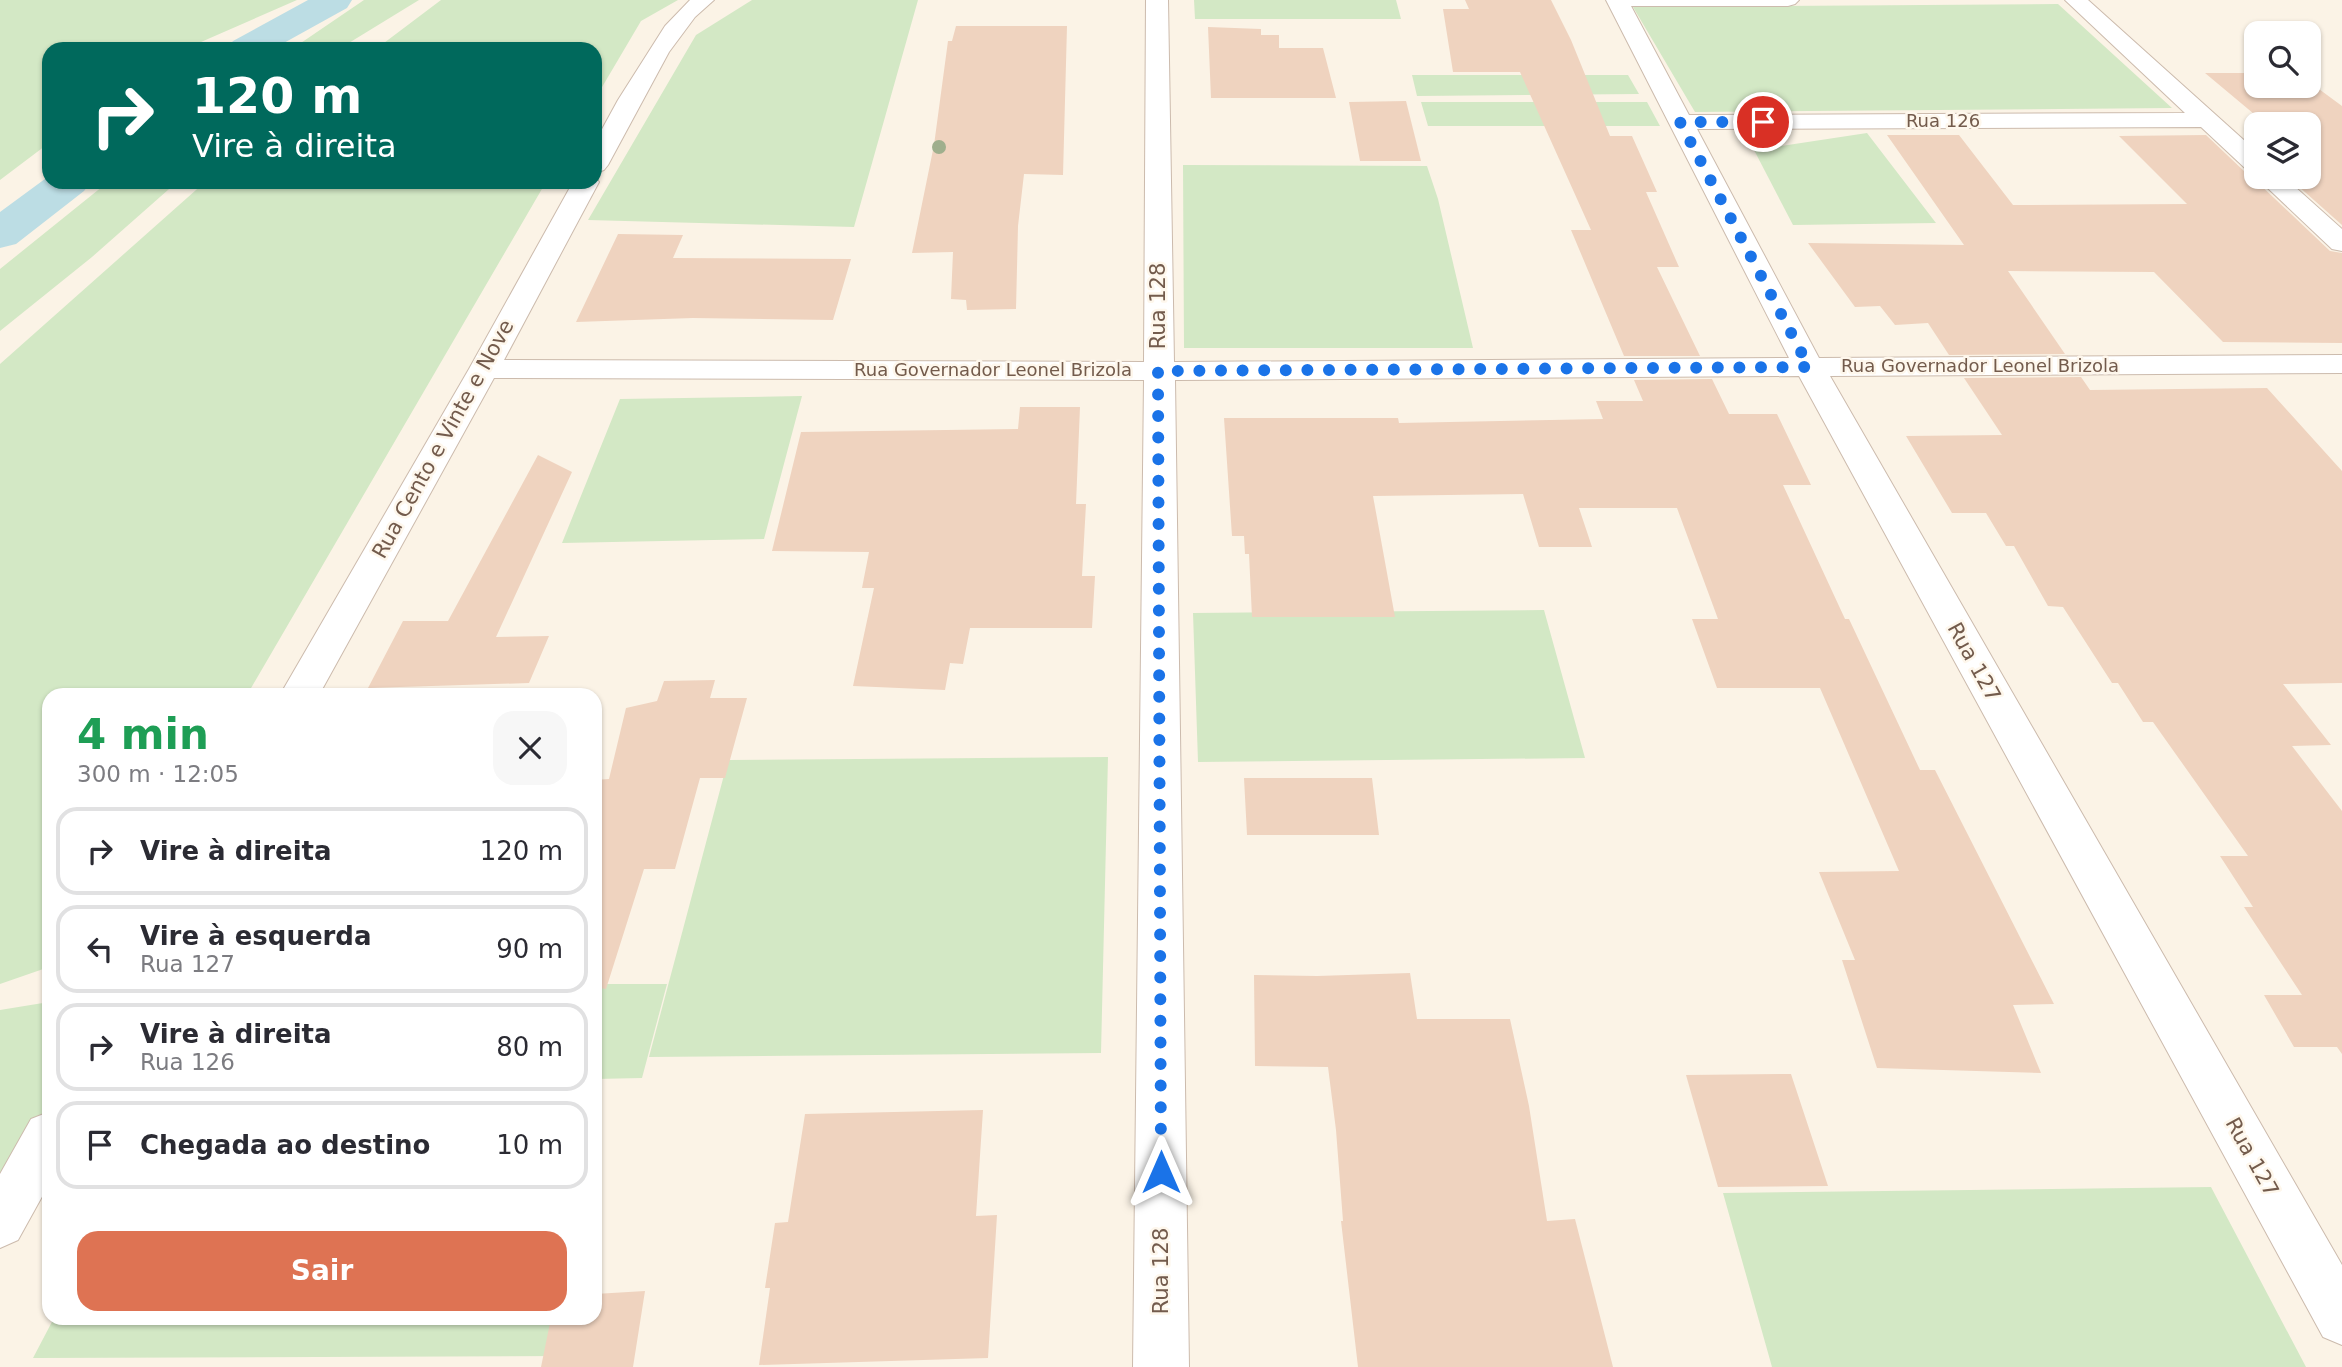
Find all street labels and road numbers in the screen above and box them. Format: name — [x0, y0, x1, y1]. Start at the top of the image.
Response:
street label: Rua 126 — [1906, 110, 1980, 131]
street label: Rua 128 — [1146, 263, 1170, 349]
street label: Rua Cento e Vinte e Nove — [367, 315, 519, 563]
street label: Rua Governador Leonel Brizola — [1841, 355, 2119, 376]
street label: Rua Governador Leonel Brizola — [854, 359, 1132, 380]
street label: Rua 127 — [1943, 618, 2005, 706]
street label: Rua 127 — [2221, 1113, 2283, 1201]
street label: Rua 128 — [1149, 1228, 1173, 1314]

